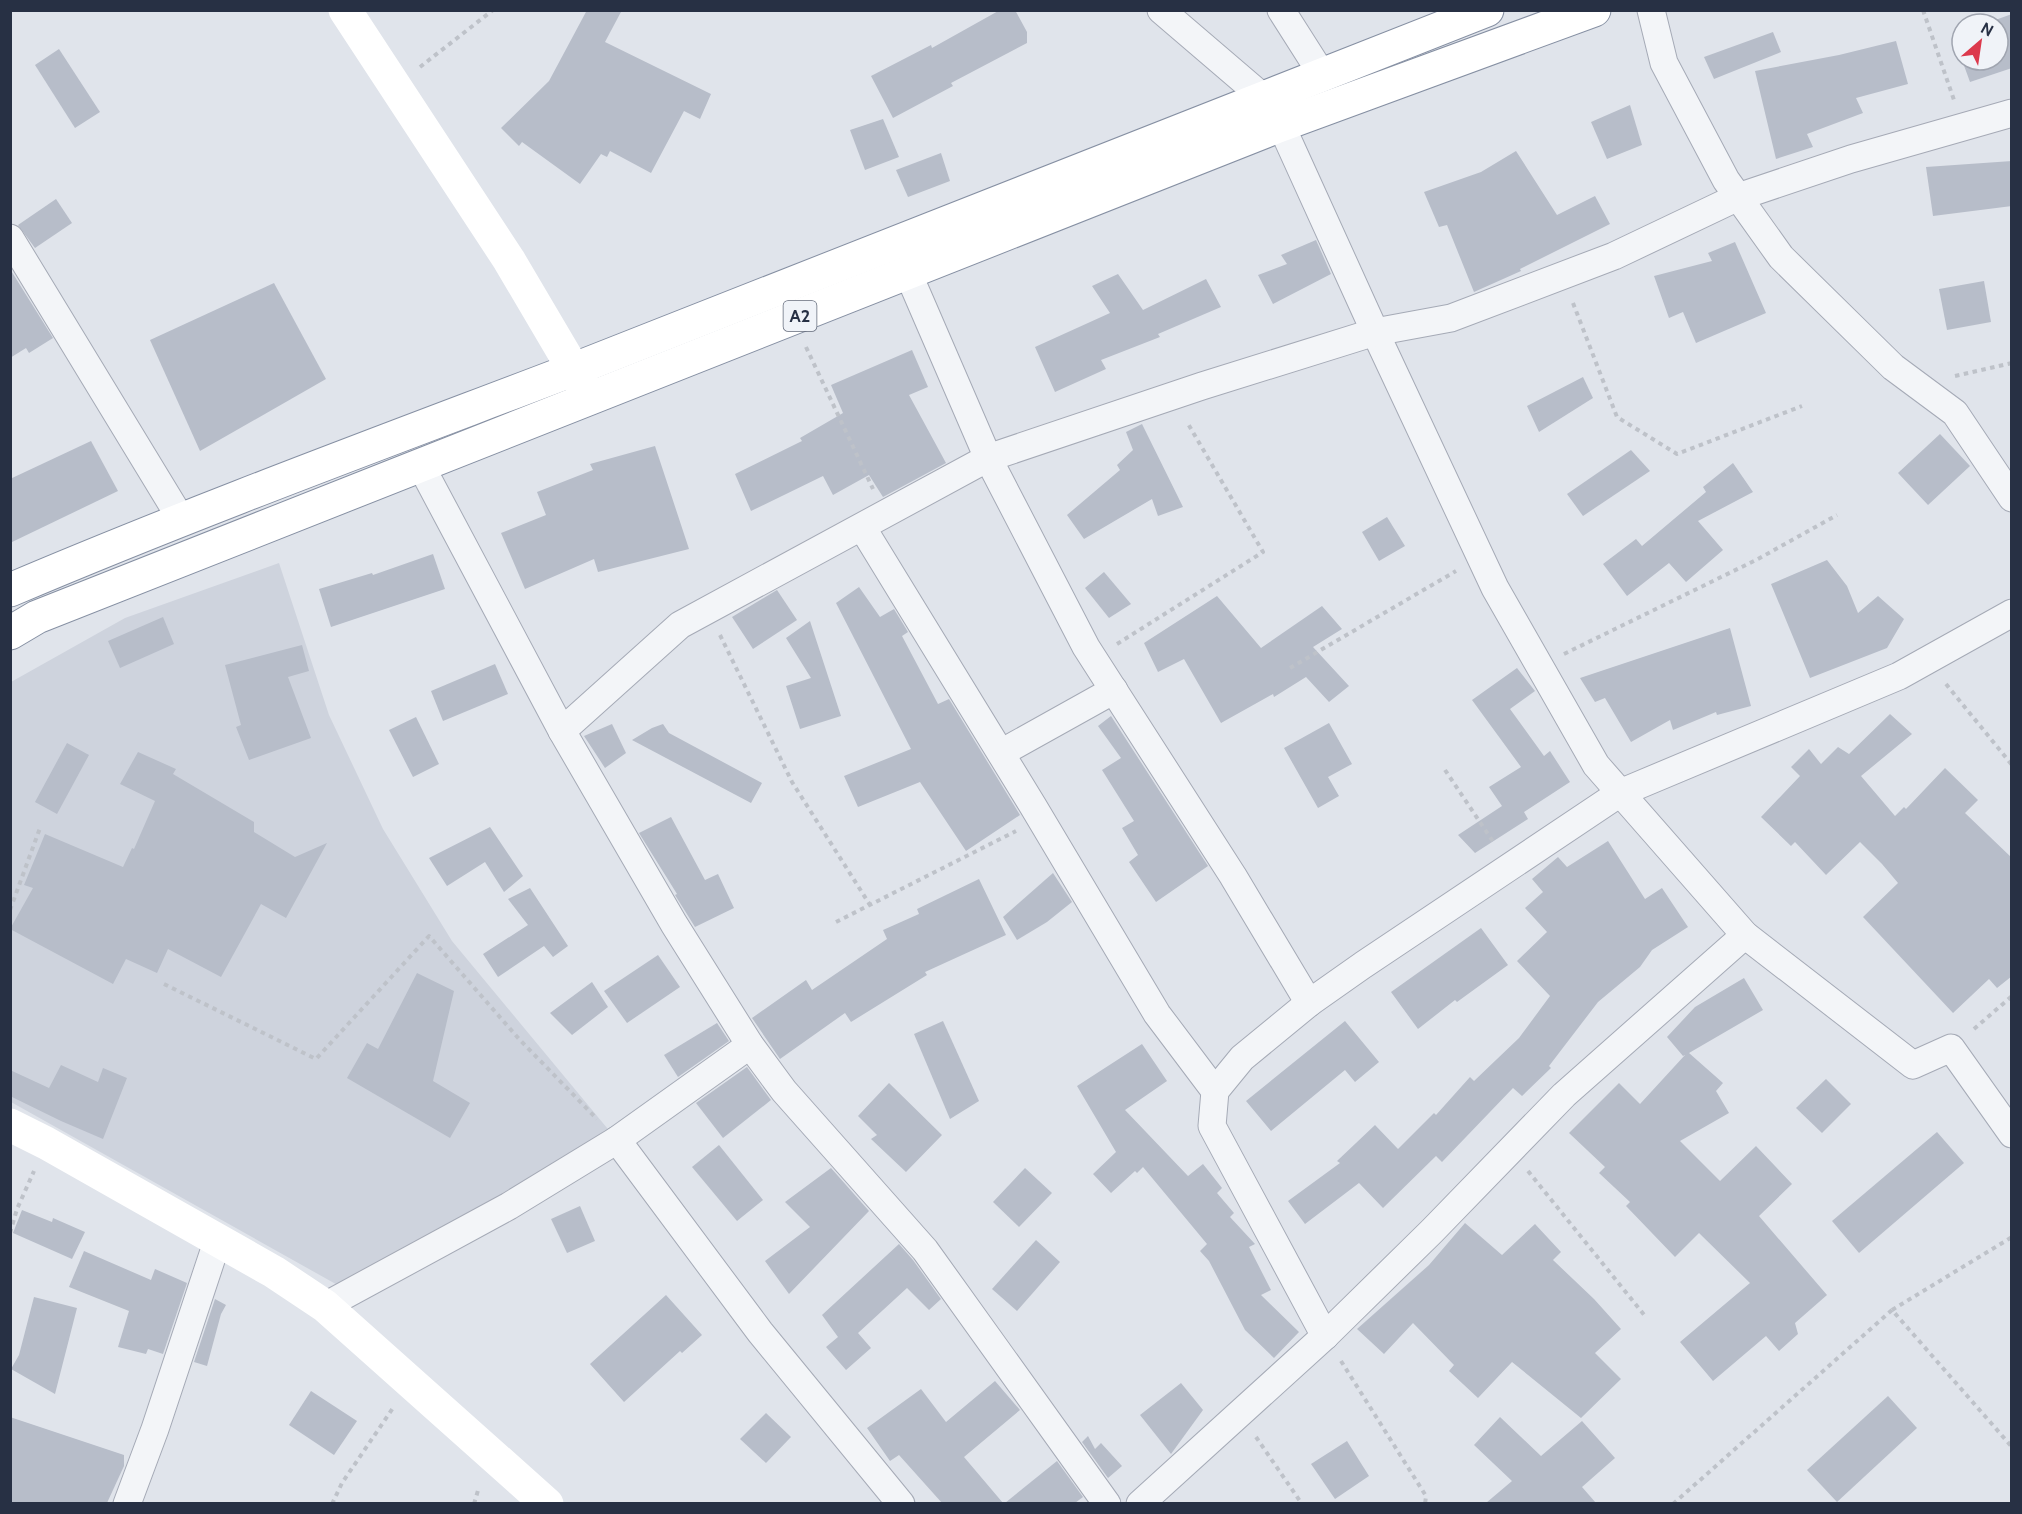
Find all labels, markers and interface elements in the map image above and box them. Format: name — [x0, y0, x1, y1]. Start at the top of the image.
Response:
north arrow — [1950, 12, 2010, 72]
text: N — [1977, 18, 1997, 40]
road number: A2 — [784, 301, 816, 331]

